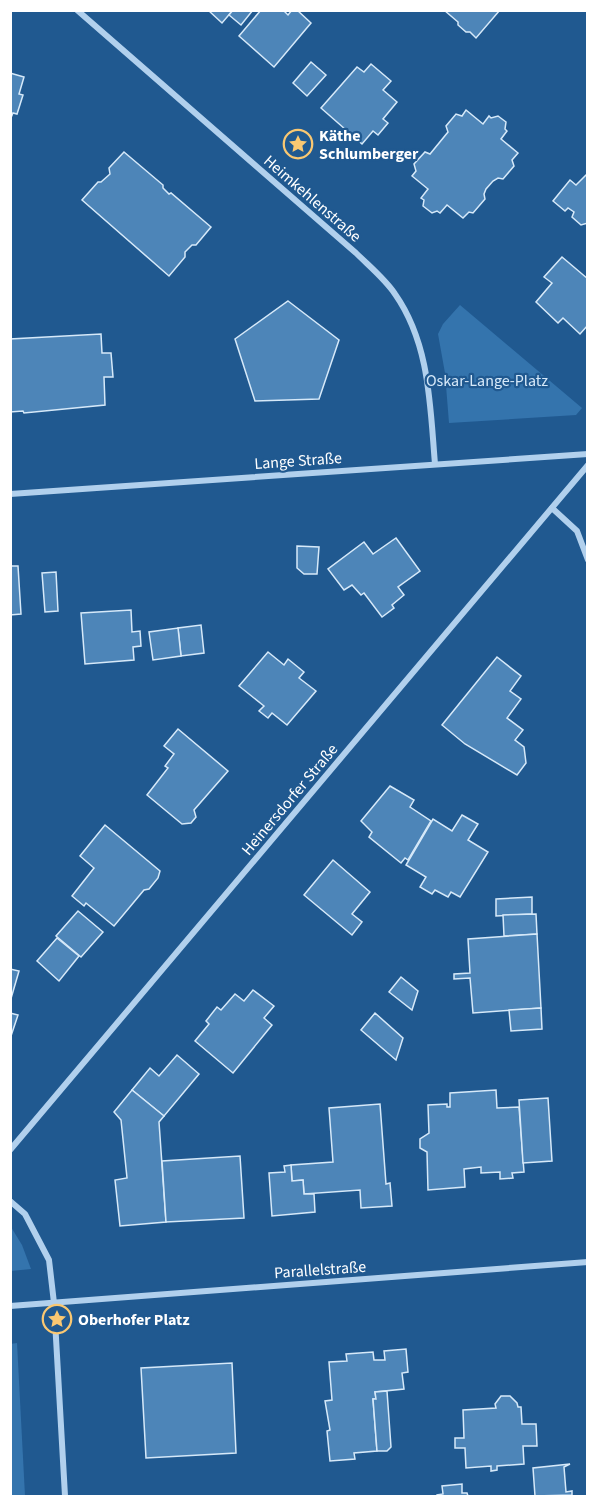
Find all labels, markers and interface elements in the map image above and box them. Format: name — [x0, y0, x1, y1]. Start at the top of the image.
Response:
place label: Käthe Schlumberger — [319, 125, 419, 165]
place icon: Käthe Schlumberger — [282, 128, 314, 160]
street label: Heimkehlenstraße — [259, 150, 366, 247]
park label: Oskar-Lange-Platz — [426, 370, 548, 392]
street label: Lange Straße — [254, 447, 343, 475]
street label: Heinersdorfer Straße — [237, 739, 343, 860]
street label: Parallelstraße — [273, 1256, 367, 1284]
place icon: Oberhofer Platz — [41, 1303, 73, 1335]
place label: Oberhofer Platz — [78, 1309, 190, 1331]

